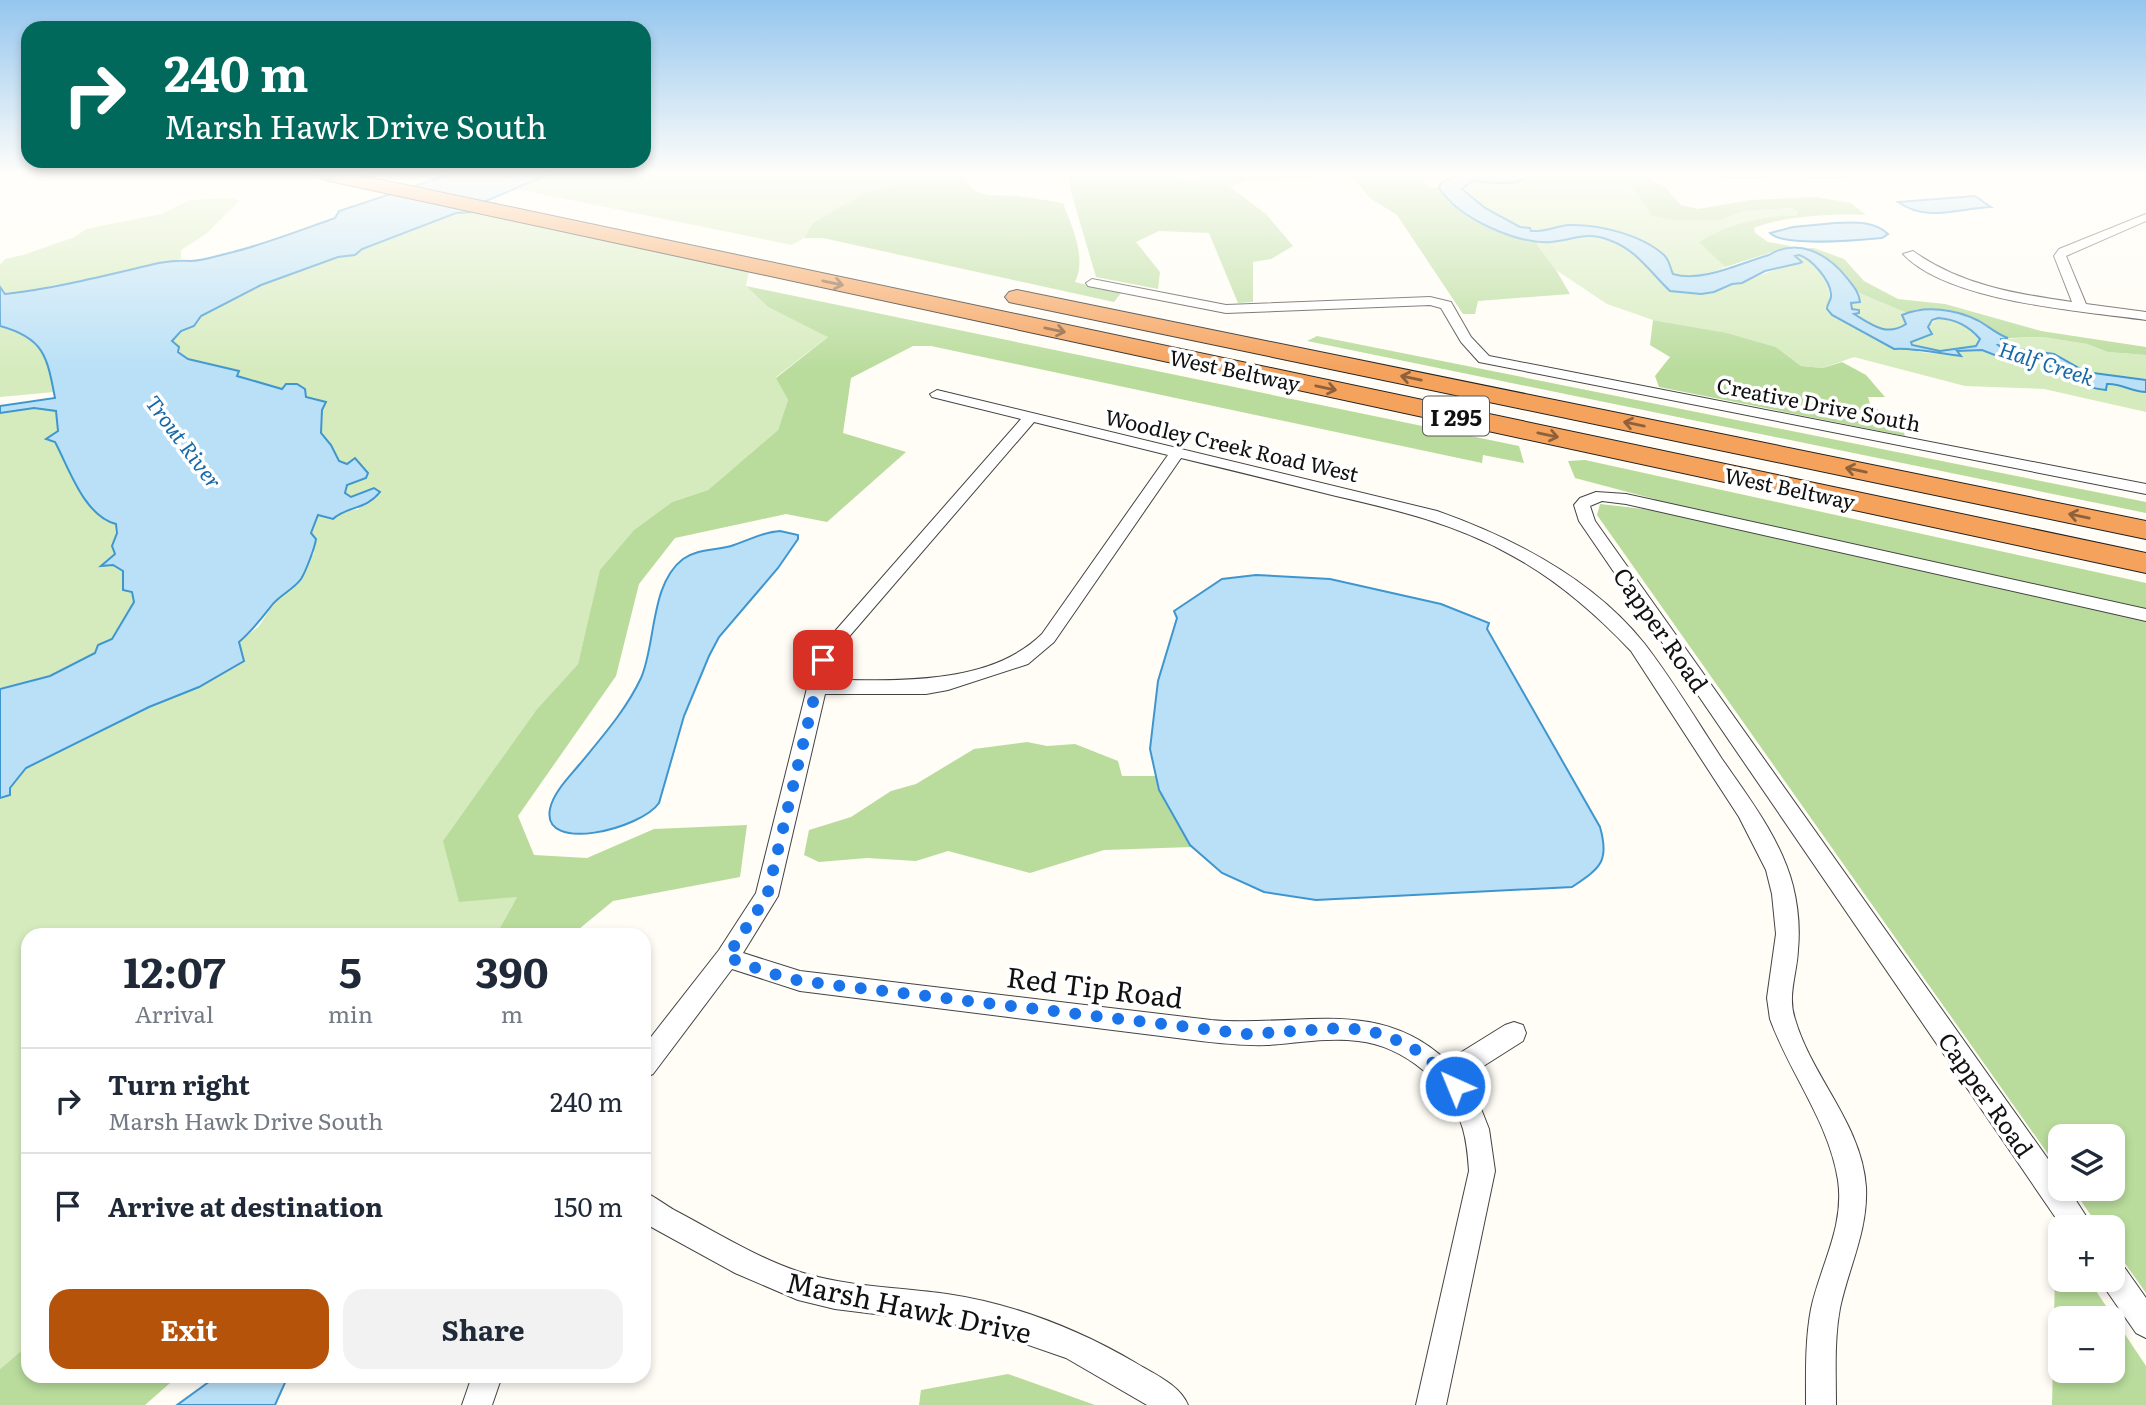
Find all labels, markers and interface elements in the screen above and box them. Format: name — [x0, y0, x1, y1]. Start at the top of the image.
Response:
text: 240 m — [164, 34, 309, 107]
icon: right — [49, 49, 140, 140]
text: Marsh Hawk Drive South — [164, 101, 547, 149]
one-way arrow — [821, 276, 844, 290]
one-way arrow — [1043, 324, 1066, 338]
water label: Half Creek — [1995, 332, 2099, 392]
street label: West Beltway — [1167, 340, 1304, 398]
street label: Creative Drive South — [1714, 368, 1924, 438]
one-way arrow — [1400, 371, 1423, 384]
one-way arrow — [1314, 381, 1337, 395]
water label: Trout River — [140, 388, 230, 494]
road number: I 295 — [1423, 396, 1489, 436]
street label: Woodley Creek Road West — [1102, 400, 1362, 488]
one-way arrow — [1623, 416, 1646, 430]
one-way arrow — [1536, 429, 1559, 443]
street label: West Beltway — [1722, 458, 1859, 516]
one-way arrow — [1845, 463, 1868, 476]
one-way arrow — [2068, 509, 2091, 523]
street label: Capper Road — [1606, 559, 1718, 699]
pin — [793, 630, 853, 690]
icon: arrive — [804, 641, 842, 679]
text: 12:07 — [123, 939, 225, 1001]
text: 5 — [339, 939, 362, 1001]
text: 390 — [475, 939, 549, 1001]
street label: Red Tip Road — [1004, 954, 1186, 1018]
text: Arrival — [135, 996, 214, 1030]
text: min — [328, 996, 373, 1030]
text: m — [501, 996, 523, 1030]
street label: Capper Road — [1931, 1024, 2043, 1164]
position arrow — [1418, 1049, 1492, 1123]
text: Turn right — [108, 1064, 250, 1103]
text: 240 m — [550, 1081, 623, 1120]
icon: right — [49, 1082, 87, 1120]
text: Marsh Hawk Drive South — [108, 1103, 383, 1137]
map controls — [2048, 1124, 2125, 1383]
button: layers — [2048, 1124, 2125, 1201]
text: Arrive at destination — [108, 1186, 383, 1225]
text: 150 m — [554, 1186, 623, 1225]
icon: arrive — [49, 1187, 87, 1225]
button: + — [2048, 1215, 2125, 1292]
street label: Marsh Hawk Drive — [783, 1260, 1035, 1352]
button: Exit — [49, 1289, 329, 1369]
button: Share — [343, 1289, 623, 1369]
button: − — [2048, 1306, 2125, 1383]

